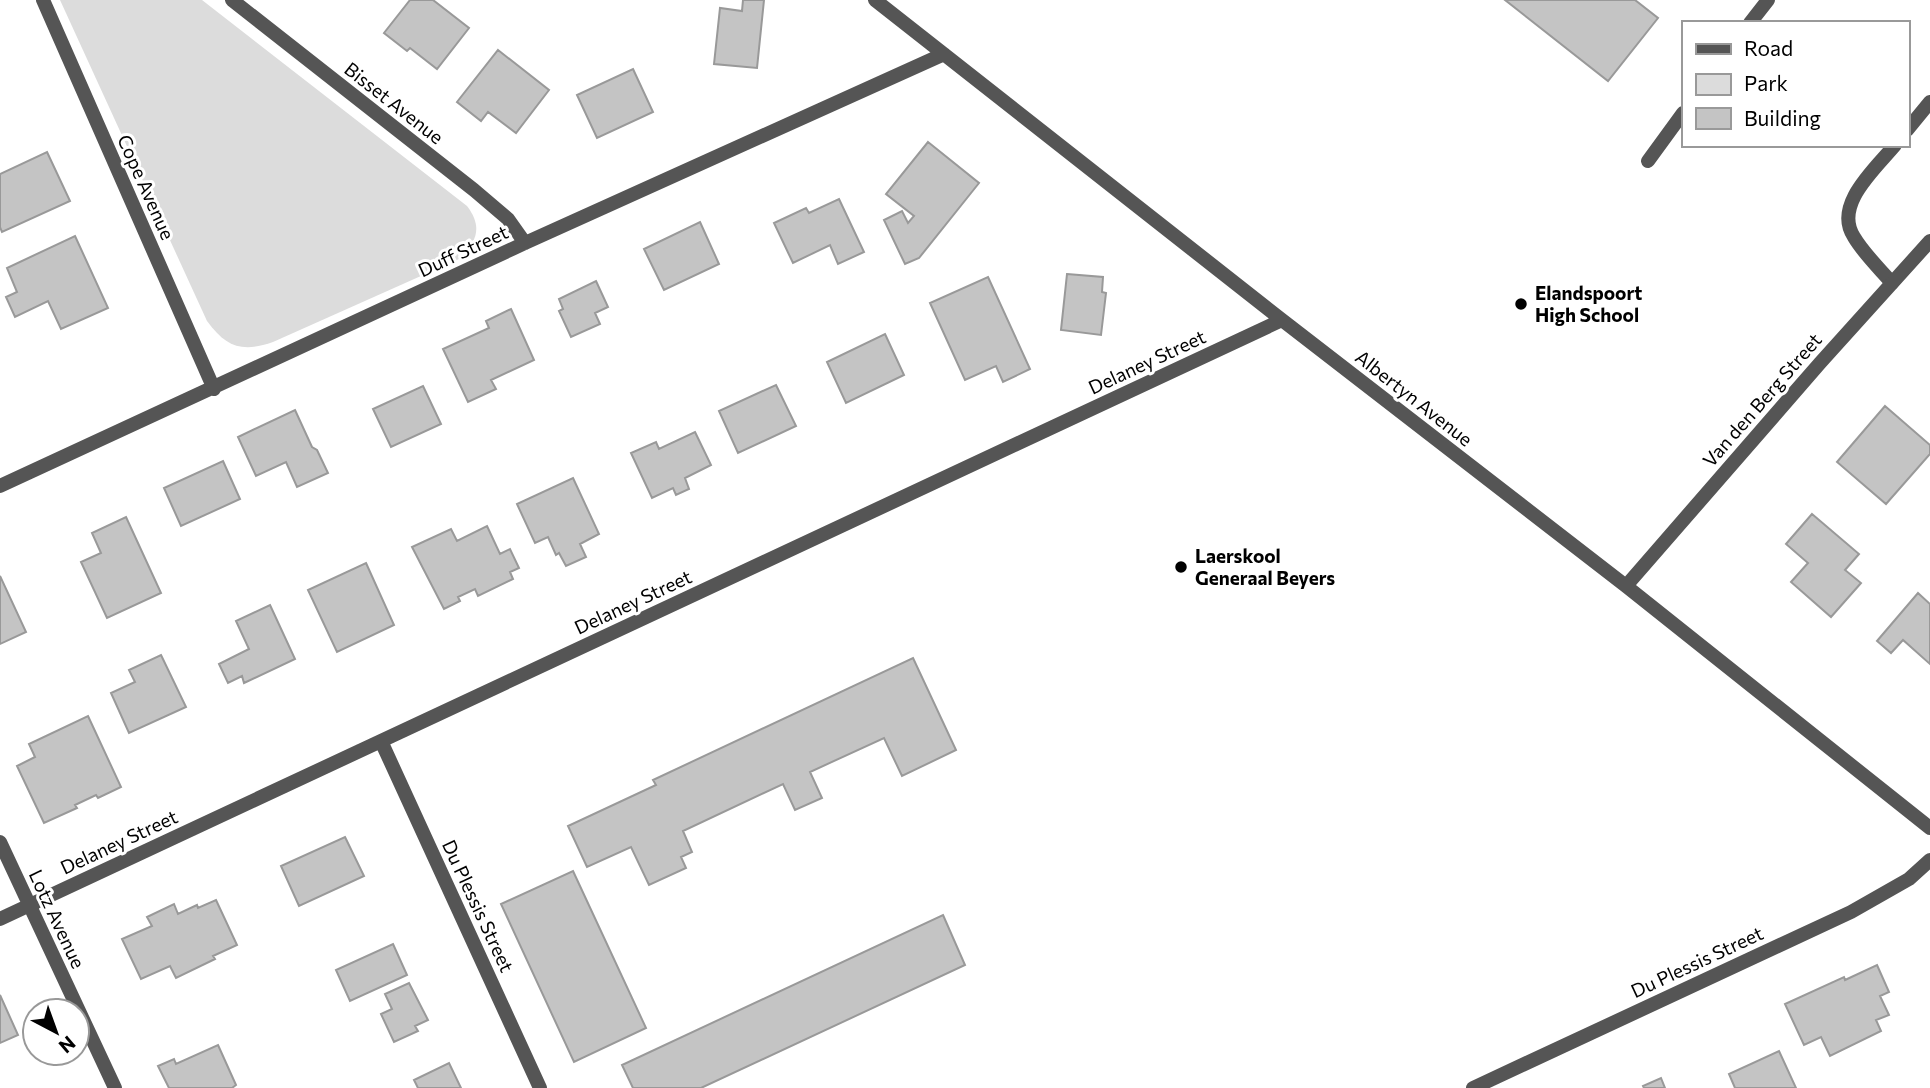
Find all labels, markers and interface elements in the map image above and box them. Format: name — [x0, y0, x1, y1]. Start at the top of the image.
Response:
legend — [1682, 21, 1909, 147]
text: Road — [1744, 35, 1793, 60]
street label: Bisset Avenue — [340, 57, 448, 148]
text: Park — [1744, 70, 1788, 95]
text: Building — [1744, 105, 1821, 130]
street label: Cope Avenue — [113, 131, 180, 243]
street label: Duff Street — [414, 220, 512, 281]
place label: Elandspoort High School — [1535, 281, 1642, 326]
marker: Elandspoort High School — [1513, 296, 1529, 312]
street label: Delaney Street — [1085, 324, 1209, 399]
street label: Van den Berg Street — [1697, 328, 1826, 471]
street label: Albertyn Avenue — [1351, 345, 1477, 450]
place label: Laerskool Generaal Beyers — [1195, 544, 1335, 589]
marker: Laerskool Generaal Beyers — [1173, 559, 1189, 575]
street label: Delaney Street — [571, 564, 695, 639]
street label: Delaney Street — [57, 804, 181, 879]
street label: Du Plessis Street — [438, 836, 519, 976]
street label: Lotz Avenue — [25, 866, 90, 972]
street label: Du Plessis Street — [1627, 921, 1767, 1002]
north arrow — [21, 997, 91, 1067]
text: N — [55, 1032, 80, 1059]

